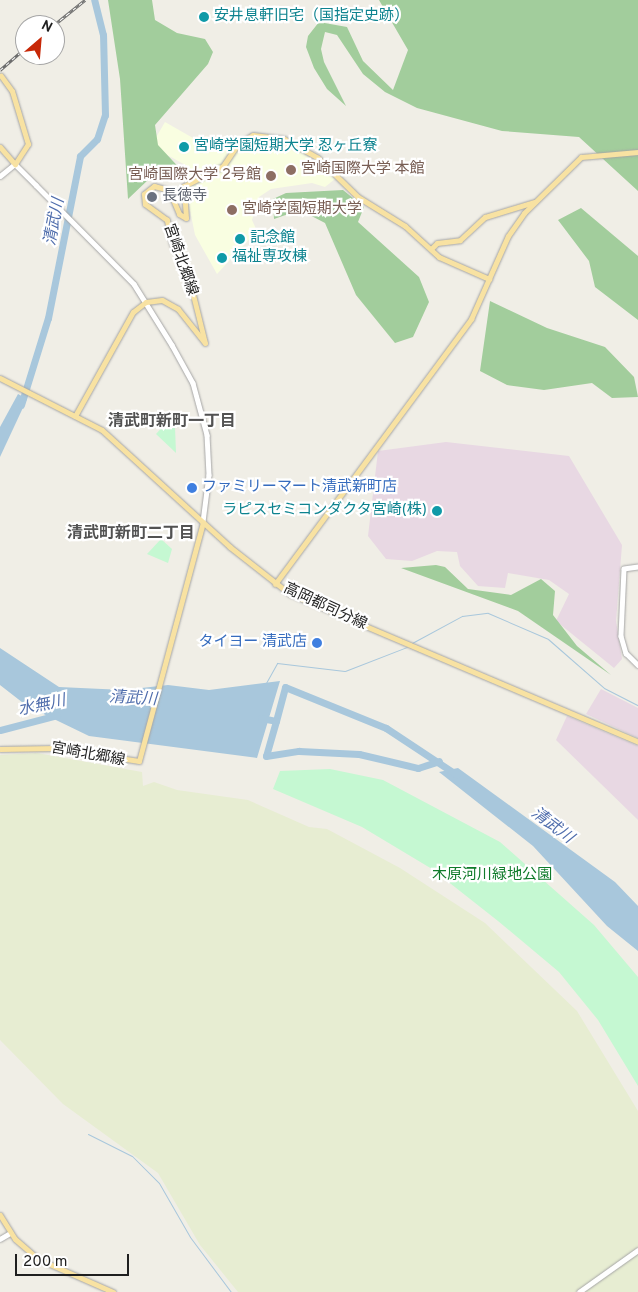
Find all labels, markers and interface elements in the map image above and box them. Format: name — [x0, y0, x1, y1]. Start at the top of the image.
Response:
place label: 安井息軒旧宅（国指定史跡） — [214, 8, 409, 26]
marker: 安井息軒旧宅（国指定史跡） — [198, 11, 210, 23]
north arrow — [15, 15, 65, 65]
text: N — [38, 17, 55, 37]
place label: 宮崎学園短期大学 忍ヶ丘寮 — [194, 138, 378, 156]
marker: 宮崎学園短期大学 忍ヶ丘寮 — [178, 141, 190, 153]
place label: 宮崎国際大学 本館 — [301, 161, 425, 179]
marker: 宮崎国際大学 本館 — [285, 164, 297, 176]
place label: 宮崎国際大学 2号館 — [128, 167, 261, 185]
marker: 宮崎国際大学 2号館 — [265, 170, 277, 182]
place label: 長徳寺 — [162, 188, 207, 206]
marker: 長徳寺 — [146, 191, 158, 203]
water label: 清武川 — [41, 197, 69, 247]
place label: 宮崎学園短期大学 — [242, 201, 362, 219]
marker: 宮崎学園短期大学 — [226, 204, 238, 216]
street label: 宮崎北郷線 — [159, 222, 201, 298]
place label: 記念館 — [250, 230, 295, 248]
marker: 記念館 — [234, 233, 246, 245]
place label: 福祉専攻棟 — [232, 249, 307, 267]
marker: 福祉専攻棟 — [216, 252, 228, 264]
district label: 清武町新町一丁目 — [108, 412, 236, 432]
place label: ファミリーマート清武新町店 — [202, 479, 397, 497]
marker: ファミリーマート清武新町店 — [186, 482, 198, 494]
place label: ラピスセミコンダクタ宮崎(株) — [222, 502, 427, 520]
marker: ラピスセミコンダクタ宮崎(株) — [431, 505, 443, 517]
district label: 清武町新町二丁目 — [67, 524, 195, 544]
street label: 高岡都司分線 — [280, 580, 370, 634]
place label: タイヨー 清武店 — [198, 634, 307, 652]
marker: タイヨー 清武店 — [311, 637, 323, 649]
water label: 清武川 — [109, 688, 157, 710]
water label: 水無川 — [17, 692, 67, 720]
street label: 宮崎北郷線 — [50, 740, 126, 770]
water label: 清武川 — [527, 804, 577, 848]
park label: 木原河川緑地公園 — [432, 867, 552, 885]
scale bar — [18, 1244, 131, 1276]
text: 200 m — [23, 1253, 68, 1272]

